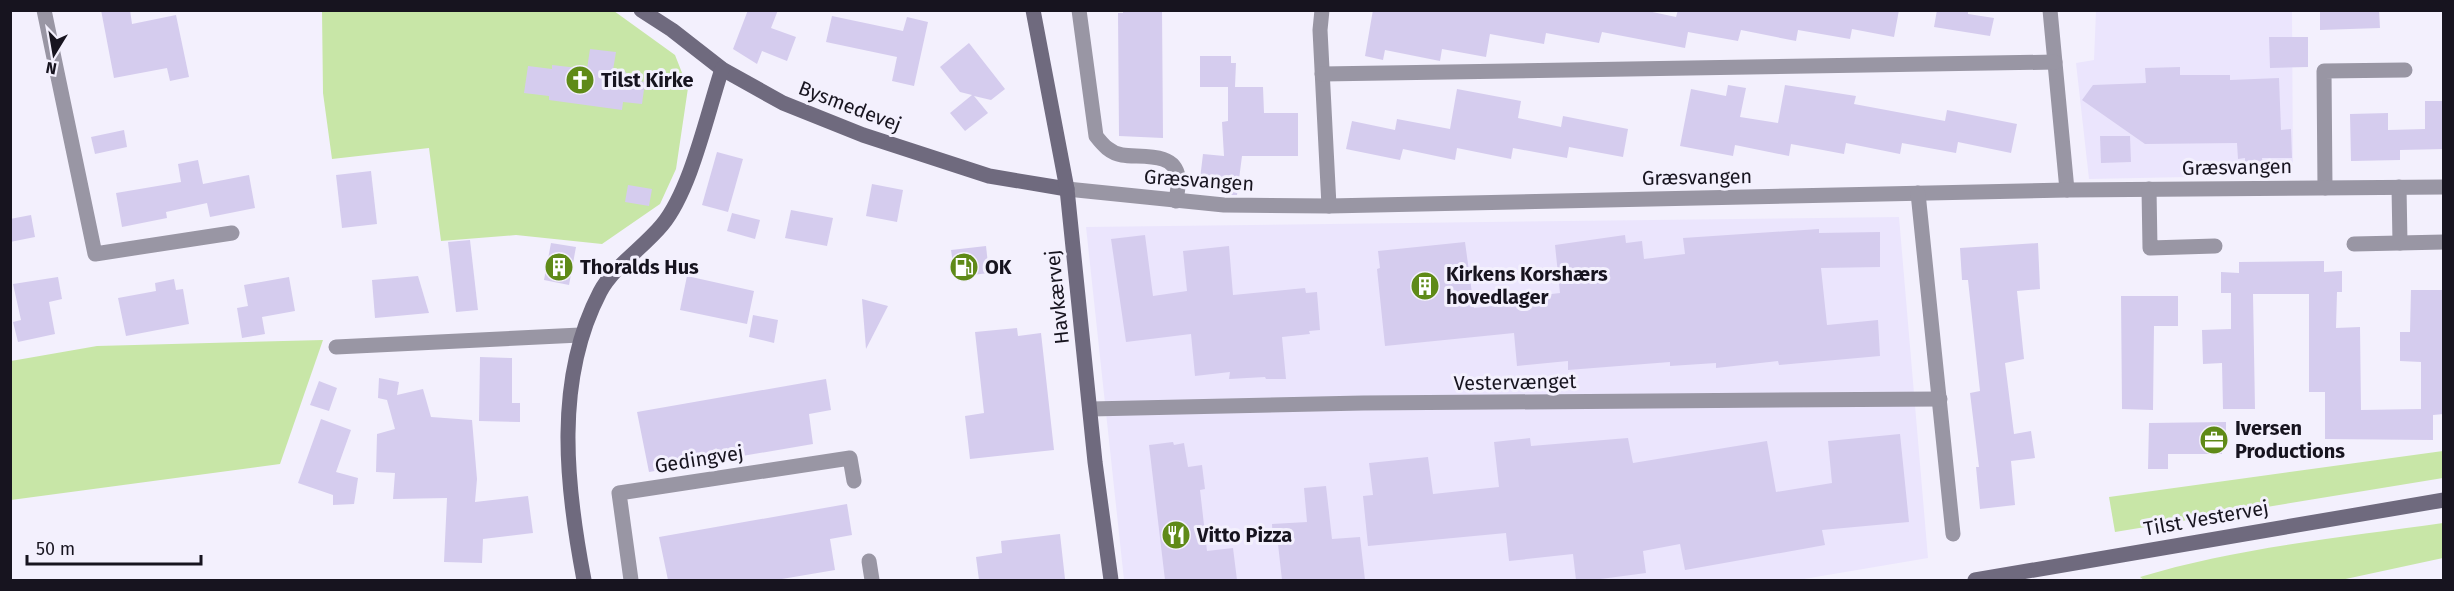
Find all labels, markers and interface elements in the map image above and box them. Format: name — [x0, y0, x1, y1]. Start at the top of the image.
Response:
north arrow — [24, 24, 84, 84]
text: N — [44, 58, 58, 79]
church icon: Tilst Kirke — [564, 64, 596, 96]
place label: Tilst Kirke — [601, 68, 694, 92]
street label: Bysmedevej — [795, 75, 905, 137]
street label: Græsvangen — [2182, 154, 2292, 180]
street label: Græsvangen — [1143, 164, 1255, 196]
street label: Græsvangen — [1642, 164, 1752, 190]
street label: Havkærvej — [1040, 249, 1074, 345]
building icon: Thoralds Hus — [543, 251, 575, 283]
fuel station icon: OK — [948, 251, 980, 283]
place label: Thoralds Hus — [580, 255, 699, 279]
place label: OK — [985, 255, 1012, 279]
place label: Kirkens Korshærs hovedlager — [1446, 262, 1608, 309]
building icon: Kirkens Korshærs hovedlager — [1409, 270, 1441, 302]
street label: Vestervænget — [1453, 369, 1577, 395]
place label: Iversen Productions — [2235, 416, 2345, 463]
office icon: Iversen Productions — [2198, 424, 2230, 456]
street label: Gedingvej — [653, 440, 745, 478]
street label: Tilst Vestervej — [2142, 495, 2270, 541]
restaurant icon: Vitto Pizza — [1160, 519, 1192, 551]
place label: Vitto Pizza — [1196, 523, 1292, 547]
scale bar — [27, 528, 201, 566]
text: 50 m — [36, 538, 75, 560]

